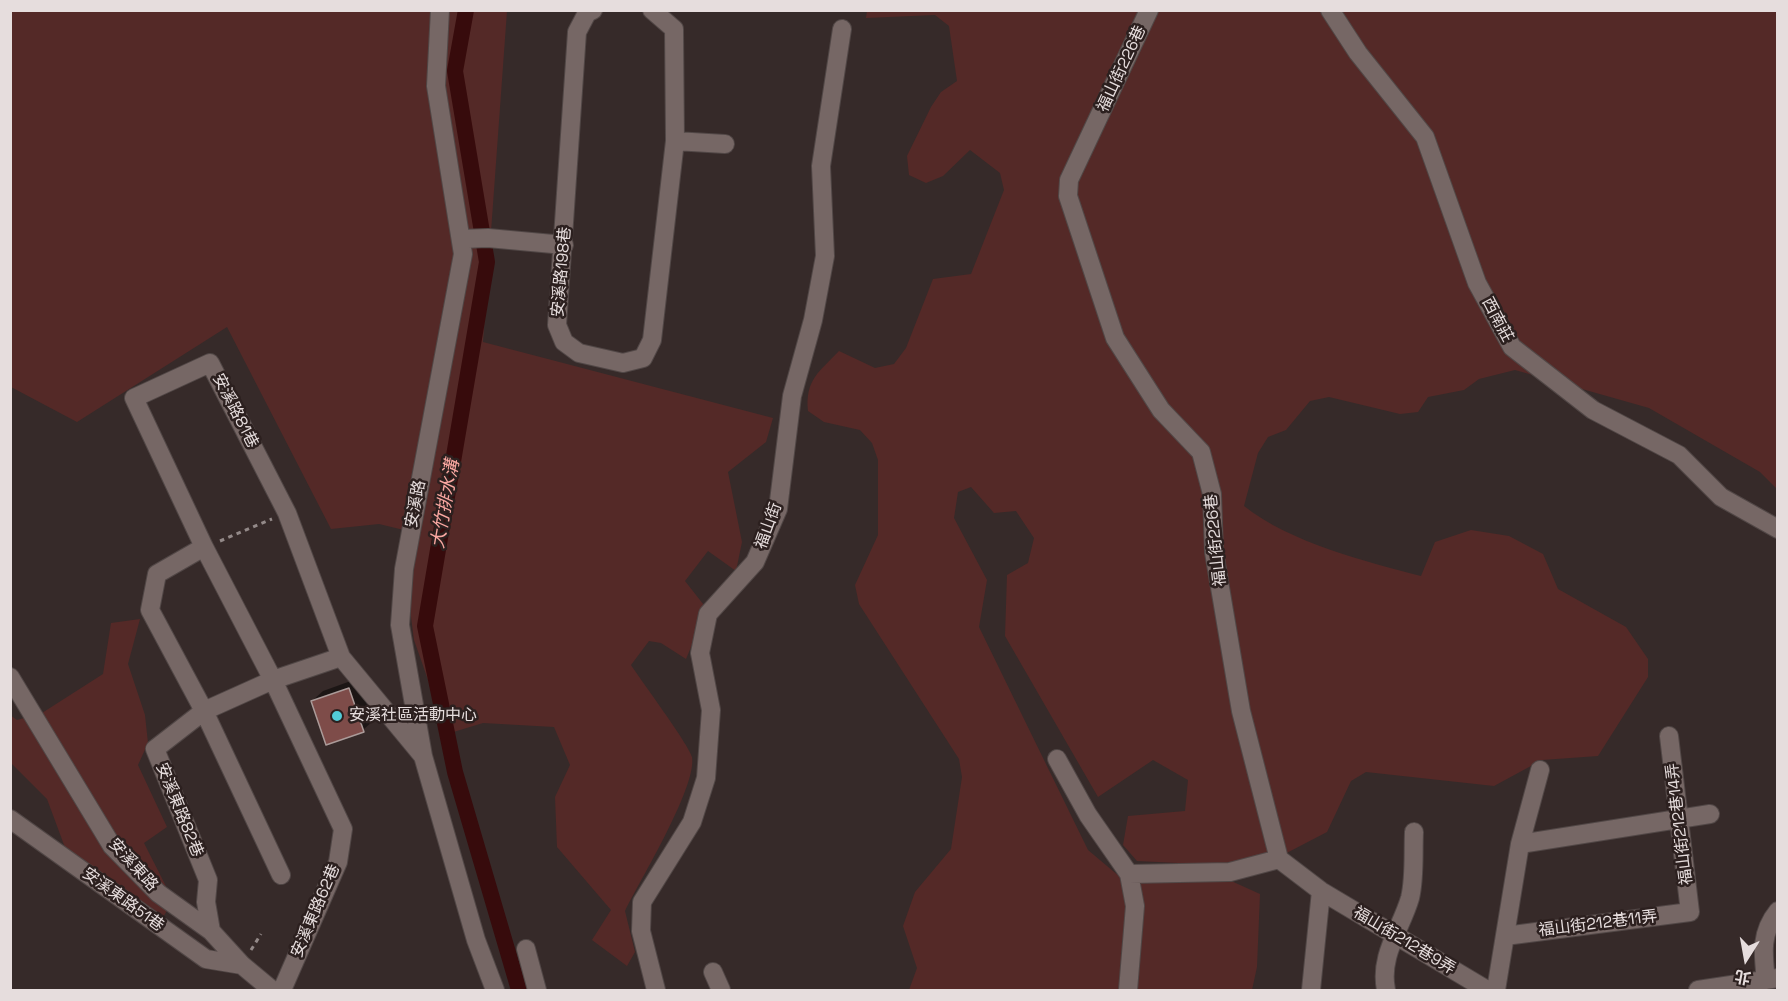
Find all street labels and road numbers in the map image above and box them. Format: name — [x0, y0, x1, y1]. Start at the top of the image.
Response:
street label: 福山街226巷 — [1094, 23, 1150, 115]
street label: 安溪路198巷 — [548, 226, 576, 318]
street label: 西南莊 — [1477, 294, 1517, 346]
street label: 安溪路81巷 — [208, 371, 262, 451]
street label: 安溪路 — [402, 479, 430, 529]
street label: 福山街226巷 — [1202, 493, 1230, 587]
street label: 福山街 — [752, 500, 786, 552]
street label: 安溪東路82巷 — [151, 760, 207, 860]
street label: 福山街212巷14弄 — [1663, 762, 1697, 886]
street label: 安溪東路 — [104, 835, 162, 895]
street label: 安溪東路62巷 — [288, 862, 344, 960]
street label: 安溪東路51巷 — [79, 864, 167, 936]
street label: 福山街212巷9弄 — [1349, 903, 1459, 979]
street label: 福山街212巷11弄 — [1538, 907, 1658, 941]

